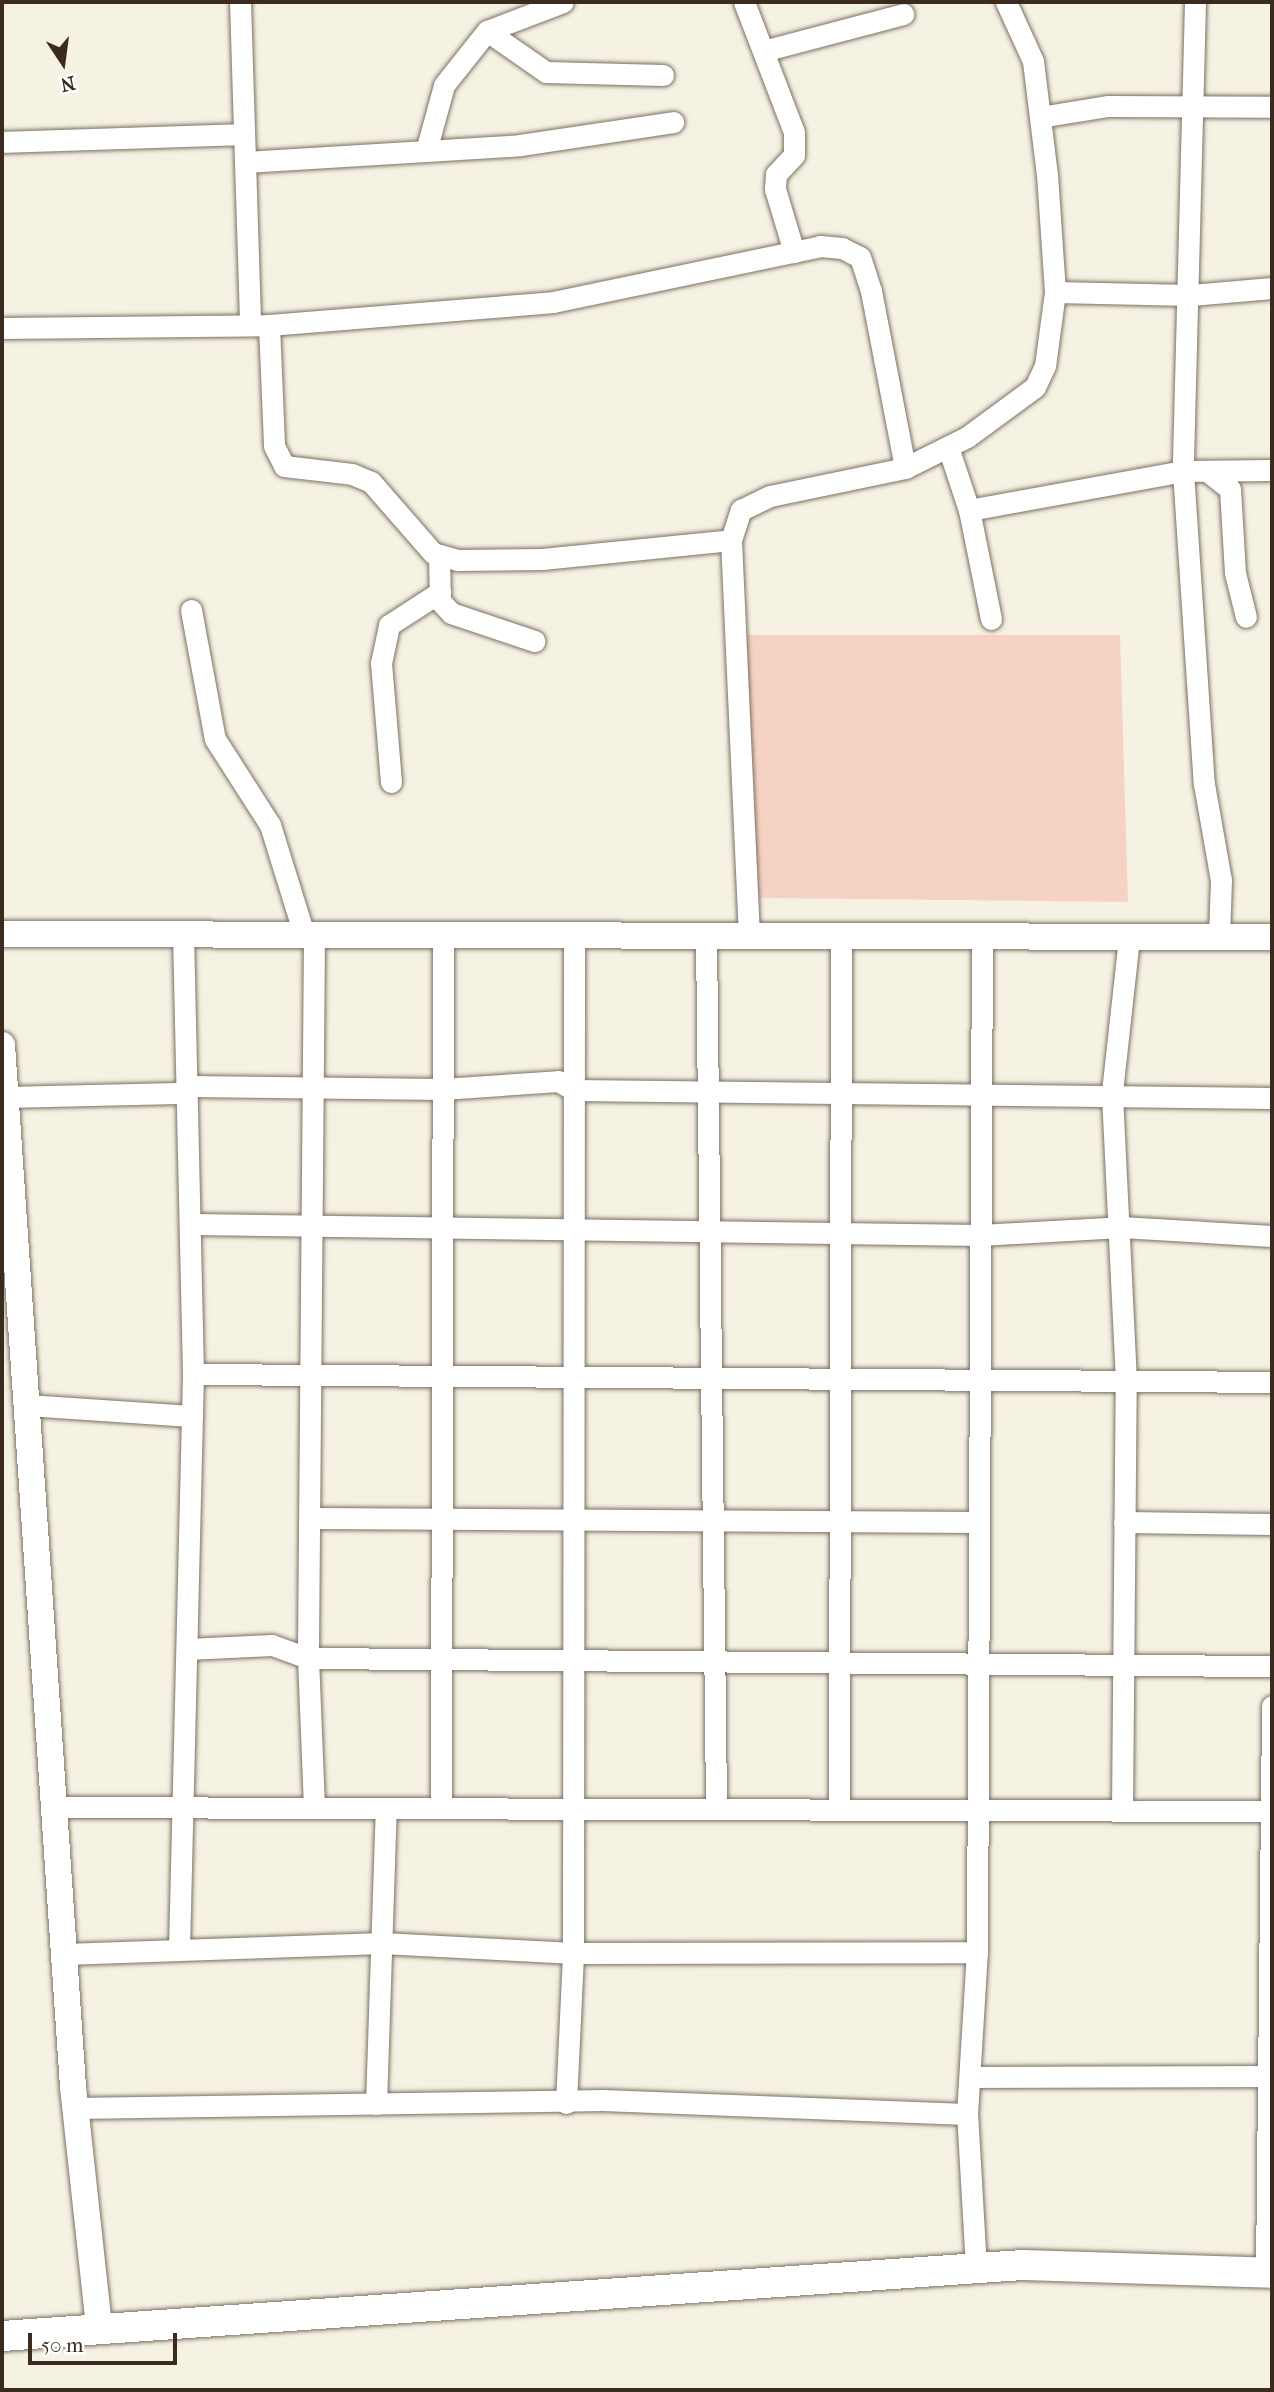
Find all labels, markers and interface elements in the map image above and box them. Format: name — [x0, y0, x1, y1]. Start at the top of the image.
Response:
north arrow — [28, 28, 98, 98]
text: N — [58, 71, 77, 96]
scale bar — [32, 2318, 180, 2362]
text: 50 m — [41, 2333, 84, 2357]

